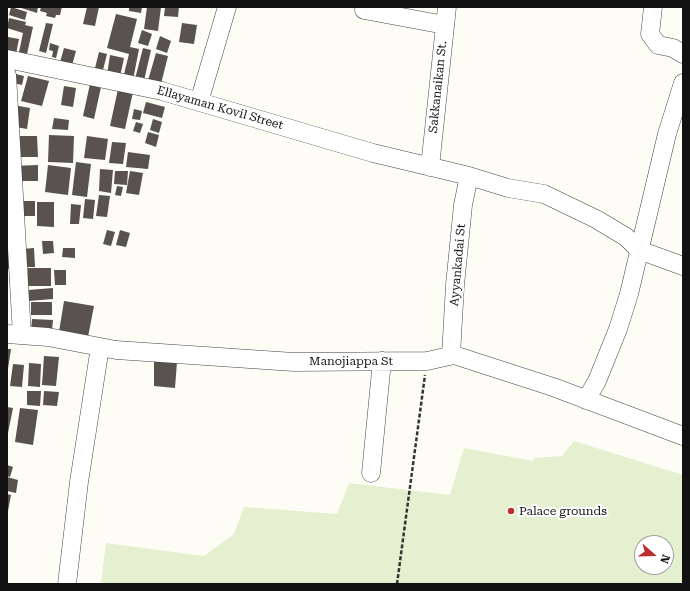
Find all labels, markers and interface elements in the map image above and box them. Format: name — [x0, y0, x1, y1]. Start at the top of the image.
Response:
street label: Sakkanaikan St. — [426, 40, 450, 134]
street label: Ellayaman Kovil Street — [155, 83, 285, 133]
street label: Ayyankadai St — [447, 223, 469, 307]
street label: Manojiappa St — [309, 354, 393, 368]
place label: Palace grounds — [519, 504, 607, 518]
marker: Palace grounds — [506, 506, 516, 516]
north arrow — [634, 535, 674, 575]
text: N — [657, 553, 672, 565]

